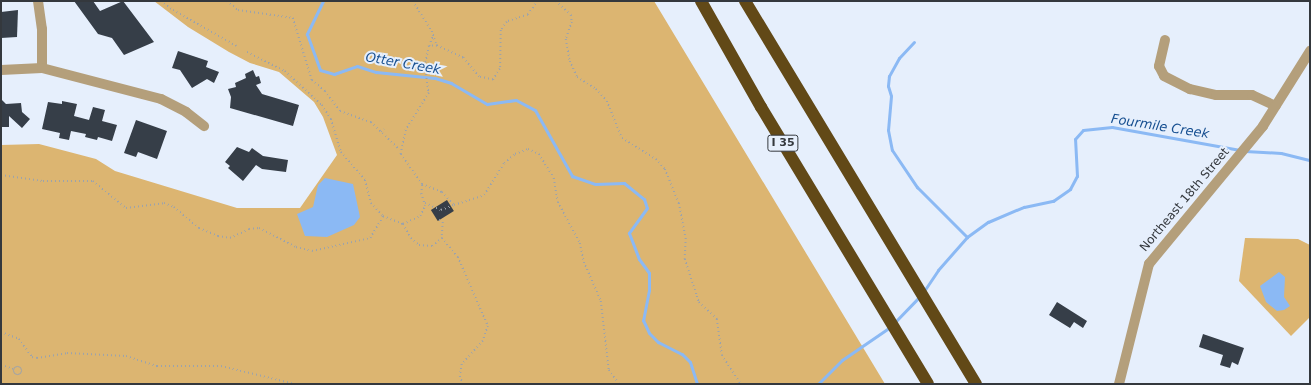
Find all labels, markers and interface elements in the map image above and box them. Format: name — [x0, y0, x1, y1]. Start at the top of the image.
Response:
water label: Otter Creek — [364, 50, 442, 78]
water label: Fourmile Creek — [1110, 112, 1210, 142]
road number: I 35 — [767, 134, 799, 152]
street label: Northeast 18th Street — [1137, 145, 1233, 255]

